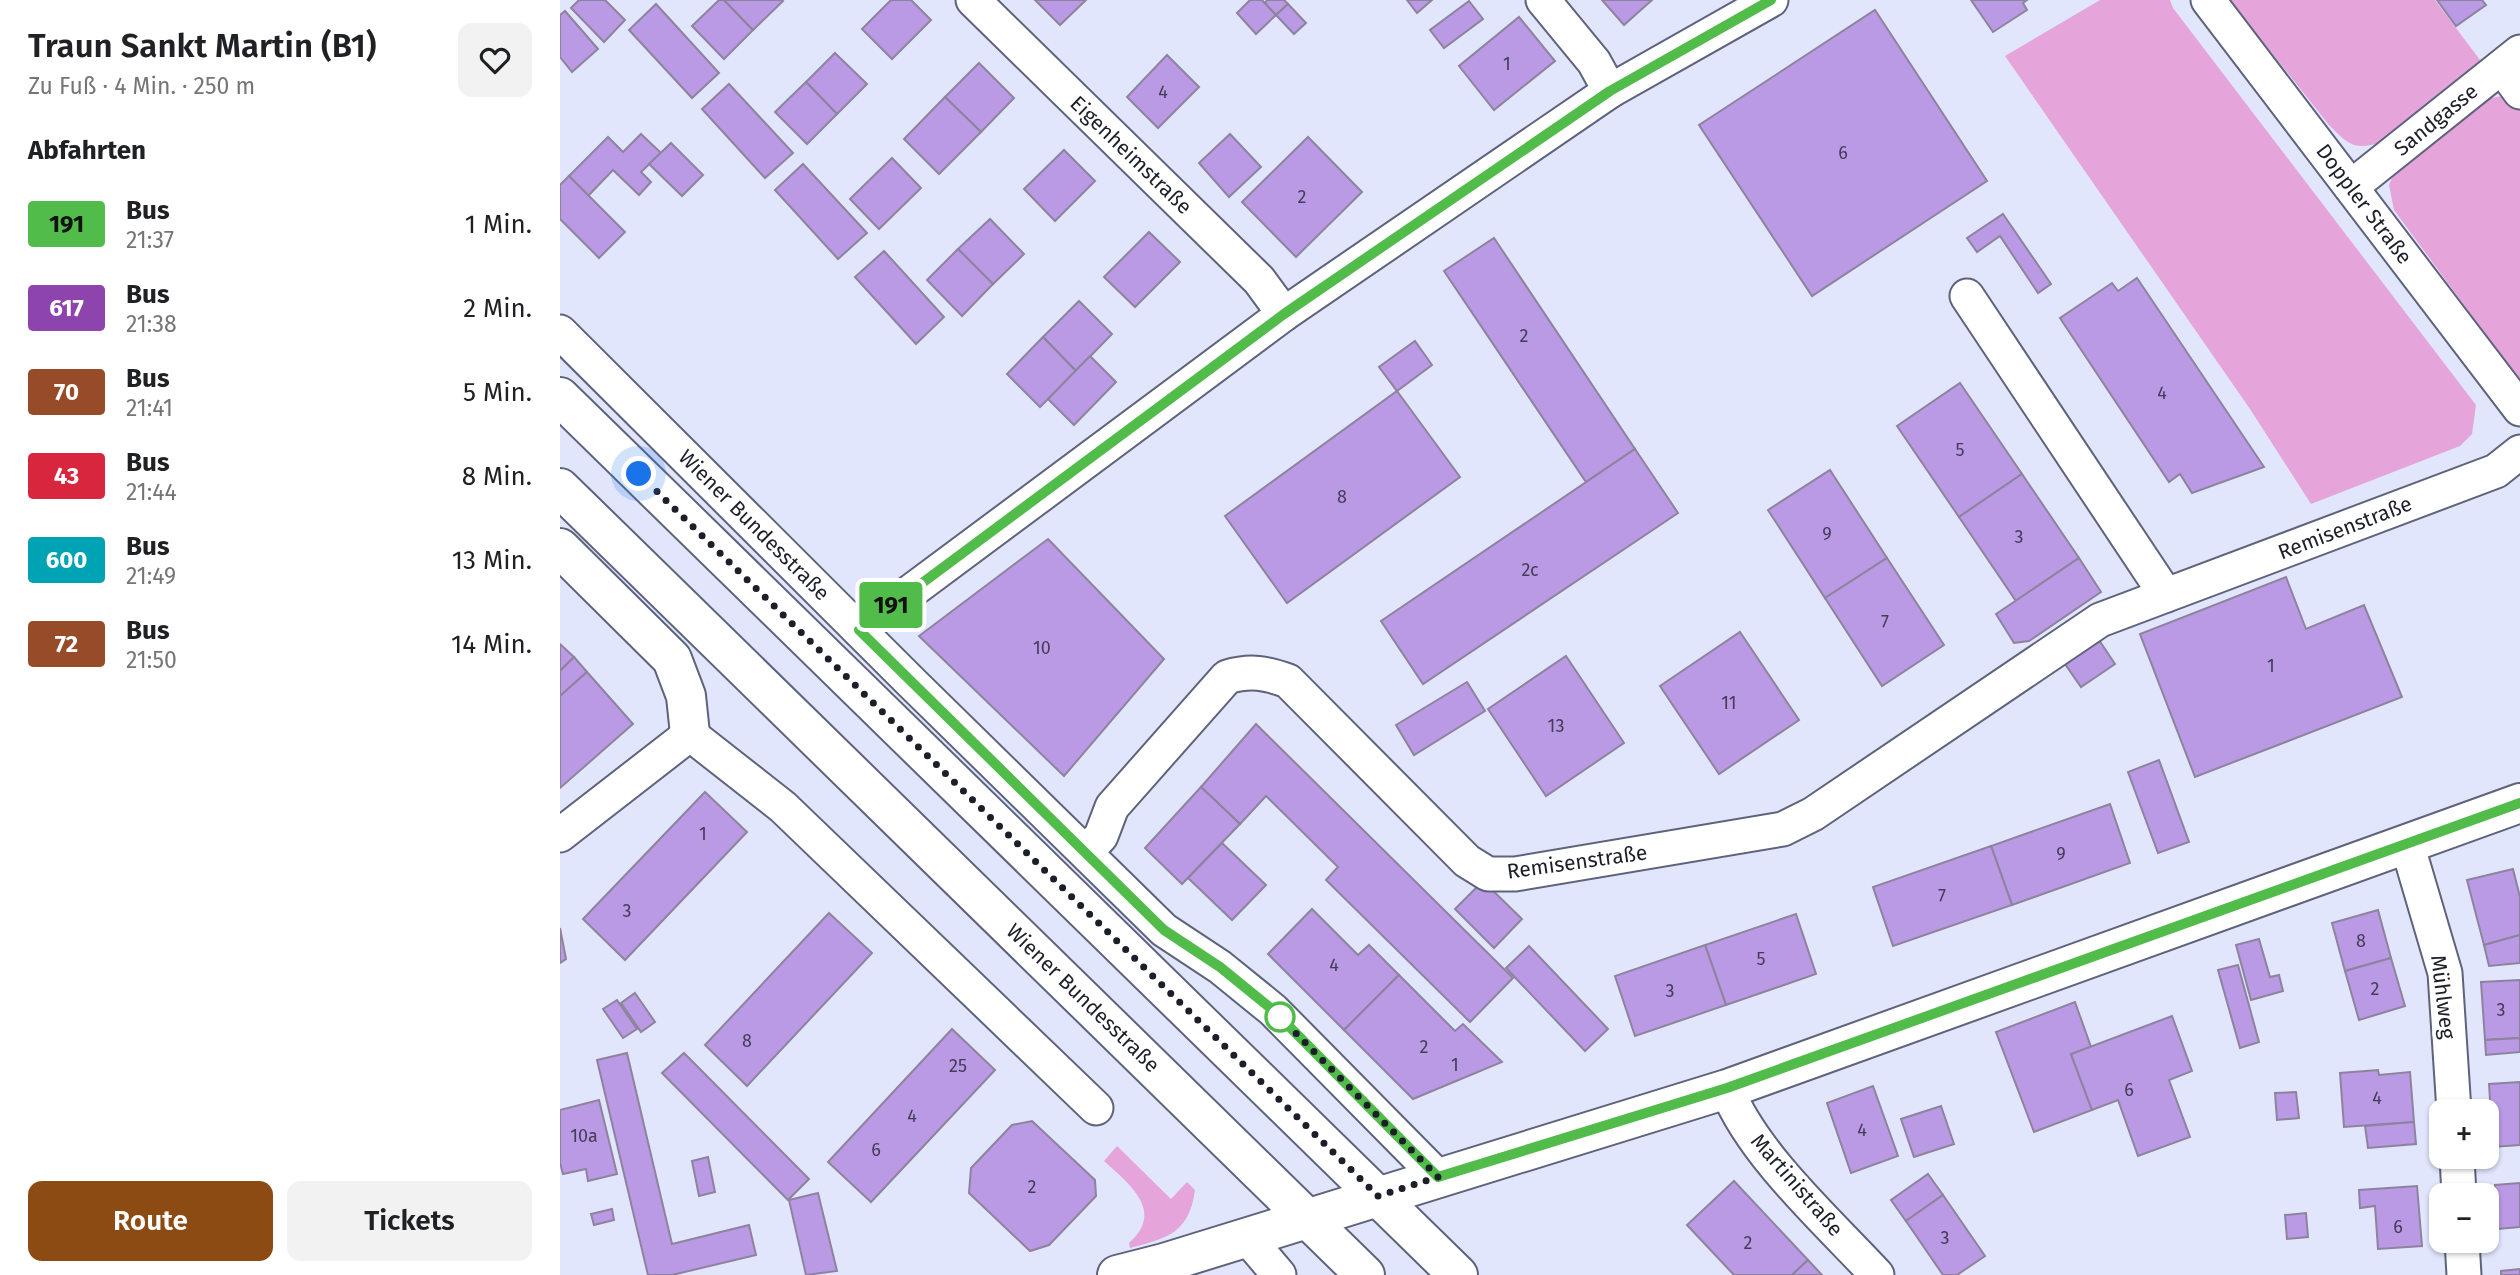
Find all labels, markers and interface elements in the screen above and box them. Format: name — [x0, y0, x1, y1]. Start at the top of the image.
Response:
button: heart — [458, 23, 532, 97]
text: Traun Sankt Martin (B1) — [28, 26, 376, 66]
house number: 1 — [1503, 53, 1511, 75]
text: Zu Fuß · 4 Min. · 250 m — [28, 72, 255, 100]
street label: Sandgasse — [2389, 78, 2483, 162]
house number: 4 — [1158, 81, 1168, 103]
street label: Eigenheimstraße — [1065, 90, 1197, 220]
text: Abfahrten — [28, 135, 146, 166]
street label: Doppler Straße — [2310, 139, 2418, 269]
house number: 6 — [1838, 142, 1848, 164]
house number: 2 — [1298, 186, 1307, 208]
text: Bus — [126, 195, 169, 226]
text: 1 Min. — [465, 209, 532, 240]
text: 191 — [49, 210, 84, 238]
text: 21:37 — [126, 226, 174, 254]
text: Bus — [126, 279, 169, 310]
text: 2 Min. — [463, 293, 532, 324]
text: 617 — [49, 294, 84, 322]
text: 21:38 — [126, 310, 177, 338]
house number: 2 — [1520, 325, 1529, 347]
text: Bus — [126, 363, 169, 394]
text: 5 Min. — [463, 377, 532, 408]
text: 70 — [54, 378, 79, 406]
house number: 4 — [2157, 382, 2167, 404]
text: 21:41 — [126, 394, 173, 422]
house number: 5 — [1955, 439, 1965, 461]
street label: Wiener Bundesstraße — [673, 444, 835, 606]
text: Bus — [126, 447, 169, 478]
your location — [621, 456, 656, 491]
text: 8 Min. — [462, 461, 532, 492]
text: 43 — [54, 462, 79, 490]
text: 21:44 — [126, 478, 177, 506]
house number: 8 — [1337, 486, 1347, 508]
street label: Remisenstraße — [2274, 491, 2416, 565]
house number: 9 — [1822, 523, 1832, 545]
house number: 3 — [2015, 526, 2023, 548]
text: Bus — [126, 531, 169, 562]
text: 13 Min. — [452, 545, 532, 576]
text: 600 — [46, 546, 87, 574]
house number: 2c — [1521, 559, 1539, 581]
text: 21:49 — [126, 562, 176, 590]
line badge: 191 — [851, 582, 931, 628]
text: 191 — [873, 591, 909, 619]
house number: 7 — [1881, 611, 1889, 633]
text: Bus — [126, 615, 169, 646]
text: 14 Min. — [451, 629, 532, 660]
text: 72 — [55, 630, 78, 658]
house number: 10 — [1033, 637, 1051, 659]
text: 21:50 — [126, 646, 177, 674]
house number: 1 — [2267, 655, 2275, 677]
house number: 11 — [1721, 692, 1737, 714]
house number: 13 — [1548, 715, 1564, 737]
house number: 1 — [699, 823, 707, 845]
street label: Remisenstraße — [1505, 839, 1649, 885]
house number: 9 — [2056, 843, 2066, 865]
house number: 7 — [1938, 885, 1946, 907]
house number: 3 — [623, 900, 631, 922]
street label: Wiener Bundesstraße — [1001, 918, 1165, 1078]
house number: 8 — [2356, 930, 2366, 952]
house number: 5 — [1756, 948, 1766, 970]
house number: 4 — [1329, 954, 1339, 976]
street label: Mühlweg — [2425, 954, 2461, 1041]
house number: 2 — [2371, 978, 2380, 1000]
house number: 3 — [1666, 980, 1674, 1002]
house number: 3 — [2497, 999, 2505, 1021]
unlabelled marker — [1265, 1002, 1295, 1032]
house number: 8 — [742, 1030, 752, 1052]
house number: 2 — [1420, 1036, 1429, 1058]
house number: 1 — [1451, 1054, 1459, 1076]
house number: 25 — [949, 1055, 967, 1077]
house number: 6 — [2124, 1079, 2134, 1101]
house number: 4 — [2372, 1087, 2382, 1109]
map controls — [2429, 1099, 2499, 1253]
button: + — [2429, 1099, 2499, 1169]
house number: 4 — [907, 1105, 917, 1127]
house number: 4 — [1857, 1119, 1867, 1141]
house number: 10a — [570, 1125, 598, 1147]
street label: Martinistraße — [1745, 1128, 1849, 1242]
house number: 6 — [871, 1139, 881, 1161]
house number: 2 — [1028, 1176, 1037, 1198]
button: Route — [28, 1181, 273, 1261]
button: Tickets — [287, 1181, 532, 1261]
button: − — [2429, 1183, 2499, 1253]
house number: 6 — [2393, 1216, 2403, 1238]
house number: 3 — [1941, 1227, 1949, 1249]
house number: 2 — [1744, 1232, 1753, 1254]

